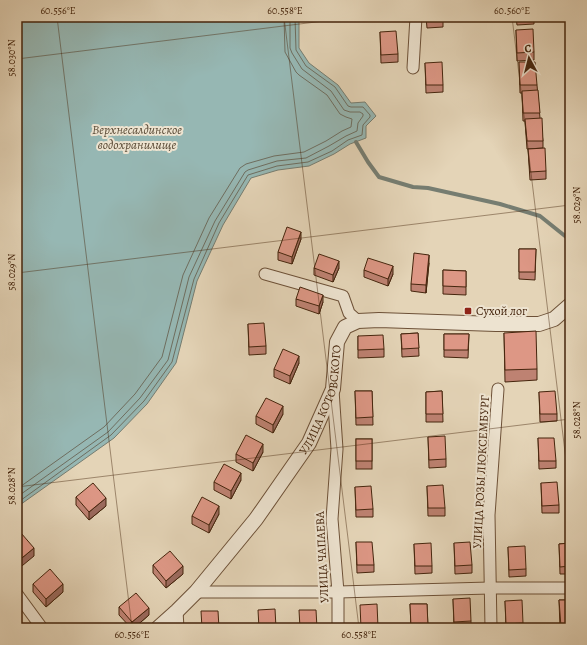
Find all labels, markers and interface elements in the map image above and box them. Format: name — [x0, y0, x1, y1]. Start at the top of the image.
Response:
text: 60.556°E — [40, 4, 76, 17]
text: 60.558°E — [267, 4, 303, 17]
text: 60.560°E — [494, 4, 530, 17]
north arrow — [509, 38, 549, 78]
text: 58.030°N — [5, 39, 18, 77]
text: С — [524, 41, 532, 56]
water label: Верхнесалдинское водохранилище — [92, 121, 182, 153]
text: 58.029°N — [570, 186, 583, 224]
text: 58.029°N — [5, 253, 18, 291]
place label: Сухой лог — [476, 303, 527, 319]
marker: Сухой лог — [463, 306, 473, 316]
street label: УЛИЦА КОТОВСКОГО — [295, 344, 345, 458]
street label: УЛИЦА РОЗЫ ЛЮКСЕМБУРГ — [469, 395, 493, 549]
text: 58.028°N — [570, 401, 583, 439]
text: 58.028°N — [5, 467, 18, 505]
street label: УЛИЦА ЧАПАЕВА — [312, 510, 332, 603]
text: 60.556°E — [114, 628, 150, 641]
text: 60.558°E — [341, 628, 377, 641]

